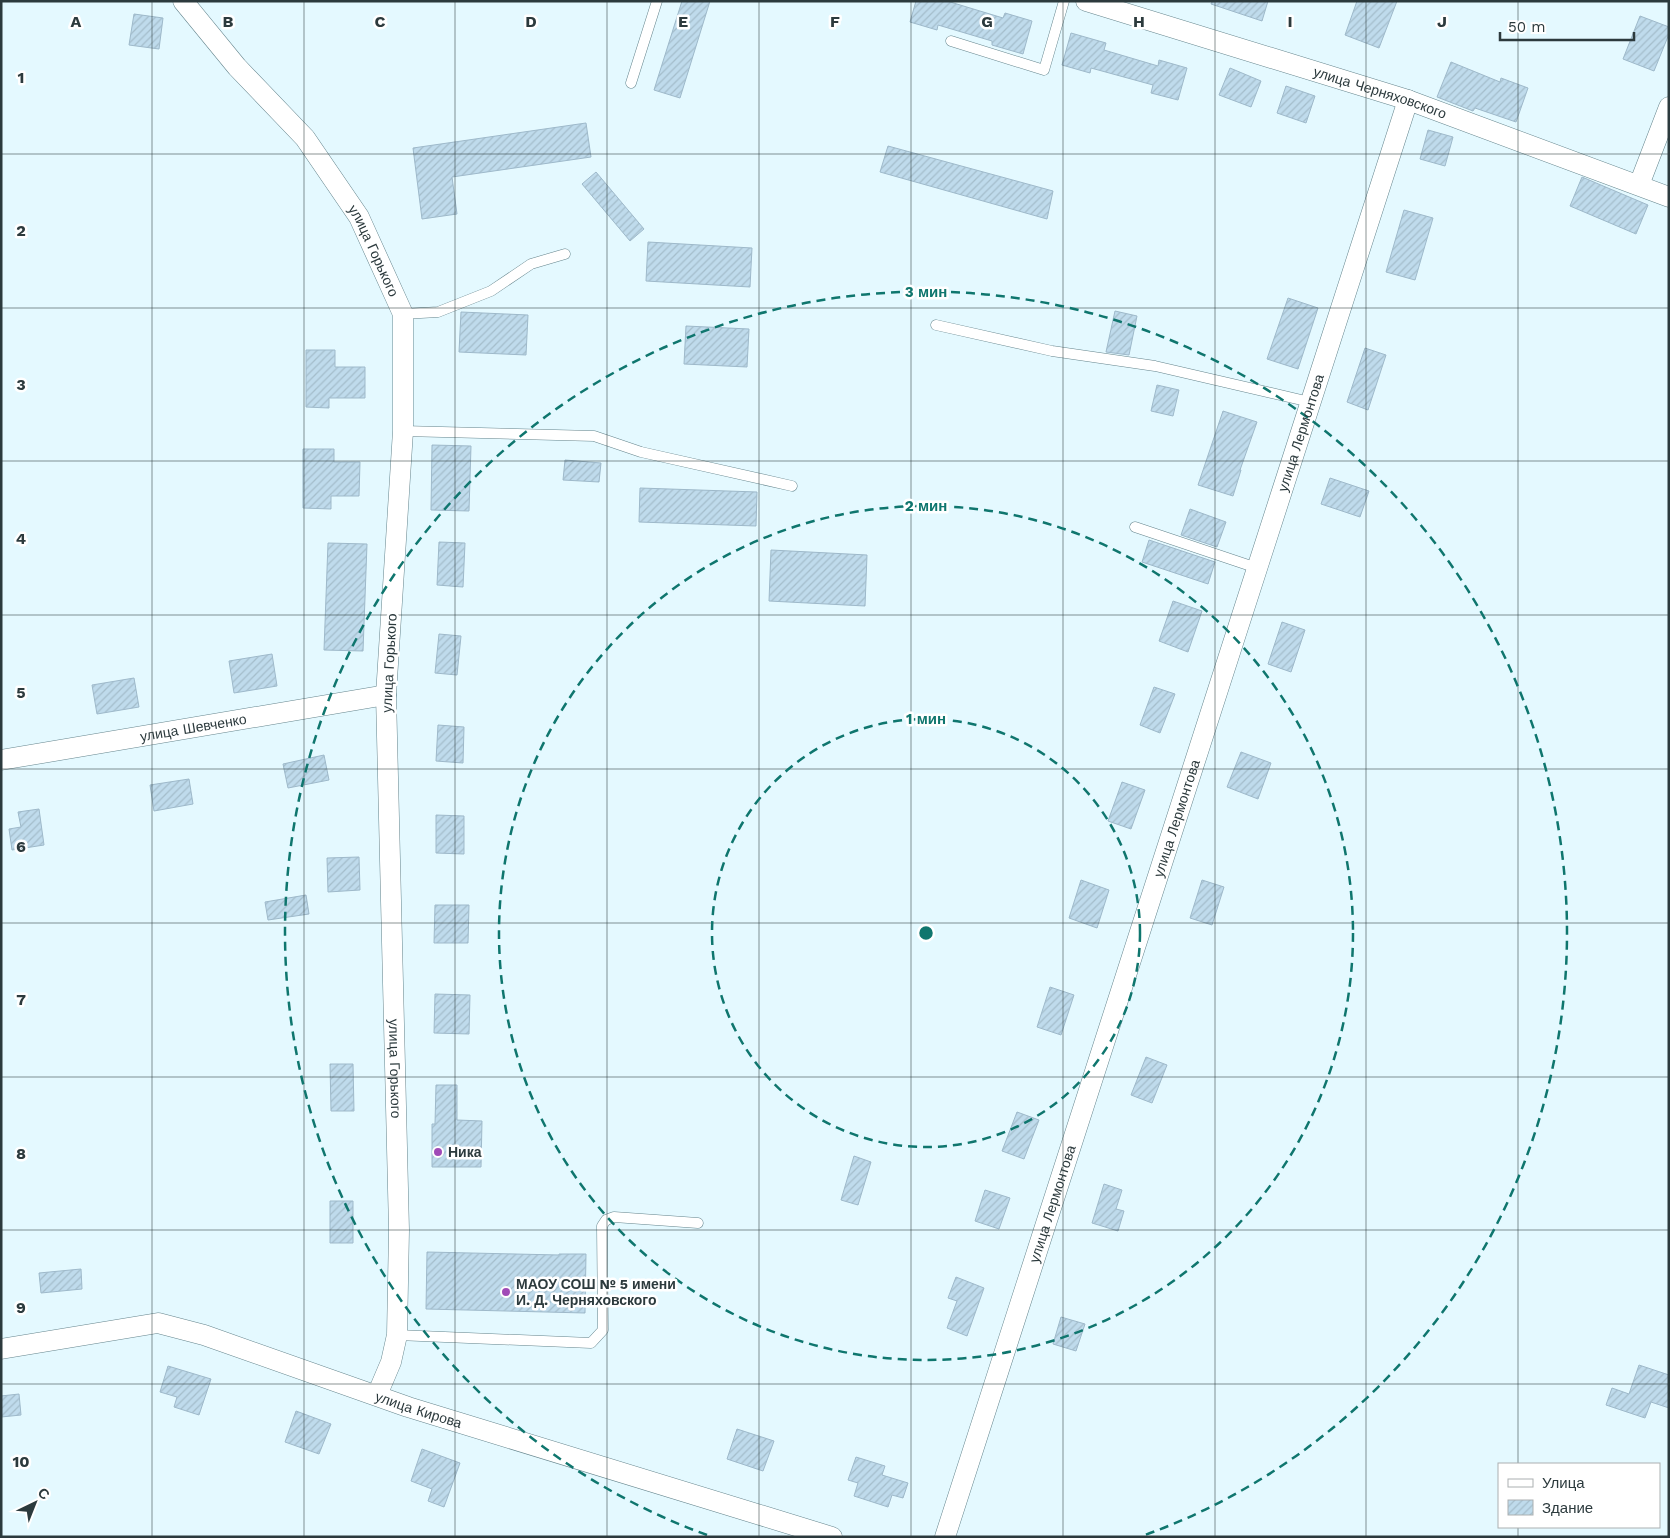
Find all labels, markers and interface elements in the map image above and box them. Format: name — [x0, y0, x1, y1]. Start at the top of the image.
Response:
scale bar — [1500, 10, 1634, 42]
text: A — [71, 12, 82, 31]
text: B — [223, 12, 234, 31]
text: C — [375, 12, 386, 31]
text: D — [525, 12, 537, 31]
text: E — [678, 12, 688, 31]
text: F — [830, 12, 840, 31]
text: G — [981, 12, 993, 31]
text: H — [1133, 12, 1145, 31]
text: I — [1287, 12, 1293, 31]
text: J — [1437, 12, 1447, 31]
text: 50 m — [1508, 18, 1545, 36]
street label: улица Черняховского — [1312, 63, 1449, 122]
text: 1 — [18, 68, 24, 87]
street label: улица Горького — [345, 202, 402, 299]
text: 2 — [16, 221, 26, 240]
text: 3 мин — [905, 283, 947, 301]
street label: улица Лермонтова — [1274, 372, 1327, 494]
text: 3 — [16, 375, 26, 394]
text: 2 мин — [905, 497, 947, 515]
text: 4 — [16, 529, 26, 548]
street label: улица Горького — [378, 613, 400, 713]
text: 5 — [16, 683, 26, 702]
text: 1 мин — [906, 710, 946, 728]
street label: улица Шевченко — [139, 711, 248, 744]
street label: улица Лермонтова — [1150, 757, 1203, 879]
text: 6 — [16, 837, 26, 856]
centre of rings — [917, 924, 935, 942]
text: 7 — [16, 990, 26, 1009]
street label: улица Горького — [386, 1019, 404, 1119]
street label: улица Лермонтова — [1026, 1143, 1079, 1265]
text: 8 — [16, 1144, 26, 1163]
place label: Ника — [448, 1144, 482, 1160]
marker: Ника — [432, 1146, 444, 1158]
place label: МАОУ СОШ № 5 имени И. Д. Черняховского — [516, 1276, 676, 1308]
marker: МАОУ СОШ № 5 имени И. Д. Черняховского — [500, 1286, 512, 1298]
text: 9 — [16, 1298, 26, 1317]
street label: улица Кирова — [373, 1388, 464, 1431]
text: 10 — [12, 1452, 30, 1471]
legend — [1498, 1463, 1660, 1528]
text: Улица — [1542, 1474, 1585, 1492]
north arrow — [10, 1478, 60, 1528]
text: С — [35, 1484, 53, 1503]
text: Здание — [1542, 1499, 1593, 1517]

